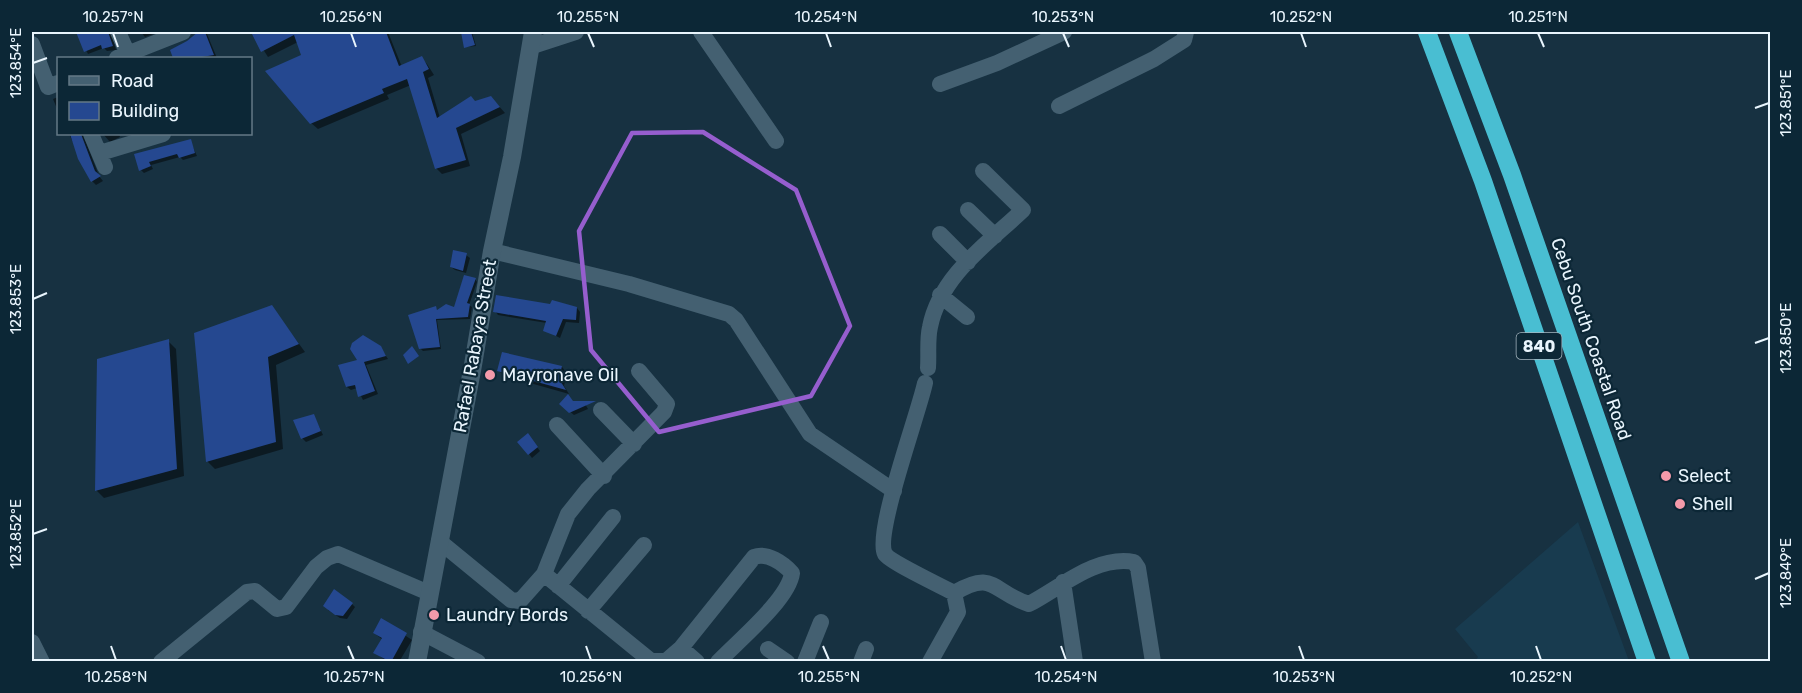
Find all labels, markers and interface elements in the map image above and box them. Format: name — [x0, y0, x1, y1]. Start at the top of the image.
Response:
text: 10.257°N — [82, 8, 144, 26]
text: 10.256°N — [320, 8, 382, 26]
text: 10.255°N — [557, 8, 619, 26]
text: 10.254°N — [795, 8, 857, 26]
text: 10.253°N — [1032, 8, 1094, 26]
text: 10.252°N — [1270, 8, 1332, 26]
text: 10.251°N — [1508, 8, 1568, 26]
text: 123.854°E — [7, 28, 25, 98]
legend — [57, 57, 252, 135]
text: 123.851°E — [1777, 69, 1795, 137]
text: Road — [111, 70, 154, 92]
text: Building — [111, 100, 179, 122]
street label: Cebu South Coastal Road — [1546, 235, 1636, 443]
street label: Rafael Rabaya Street — [449, 258, 501, 434]
text: 123.853°E — [7, 264, 25, 334]
text: 123.850°E — [1777, 303, 1795, 373]
road number: 840 — [1516, 333, 1562, 359]
place label: Mayronave Oil — [502, 364, 619, 386]
marker: Mayronave Oil — [483, 368, 497, 382]
place label: Select — [1678, 465, 1731, 487]
marker: Select — [1659, 469, 1673, 483]
place label: Shell — [1692, 493, 1733, 515]
marker: Shell — [1673, 497, 1687, 511]
text: 123.852°E — [7, 499, 25, 569]
text: 123.849°E — [1777, 538, 1795, 608]
place label: Laundry Bords — [446, 604, 568, 626]
marker: Laundry Bords — [427, 608, 441, 622]
text: 10.258°N — [85, 668, 148, 686]
text: 10.257°N — [323, 668, 385, 686]
text: 10.256°N — [560, 668, 622, 686]
text: 10.255°N — [798, 668, 860, 686]
text: 10.254°N — [1035, 668, 1097, 686]
text: 10.253°N — [1273, 668, 1335, 686]
text: 10.252°N — [1510, 668, 1572, 686]

